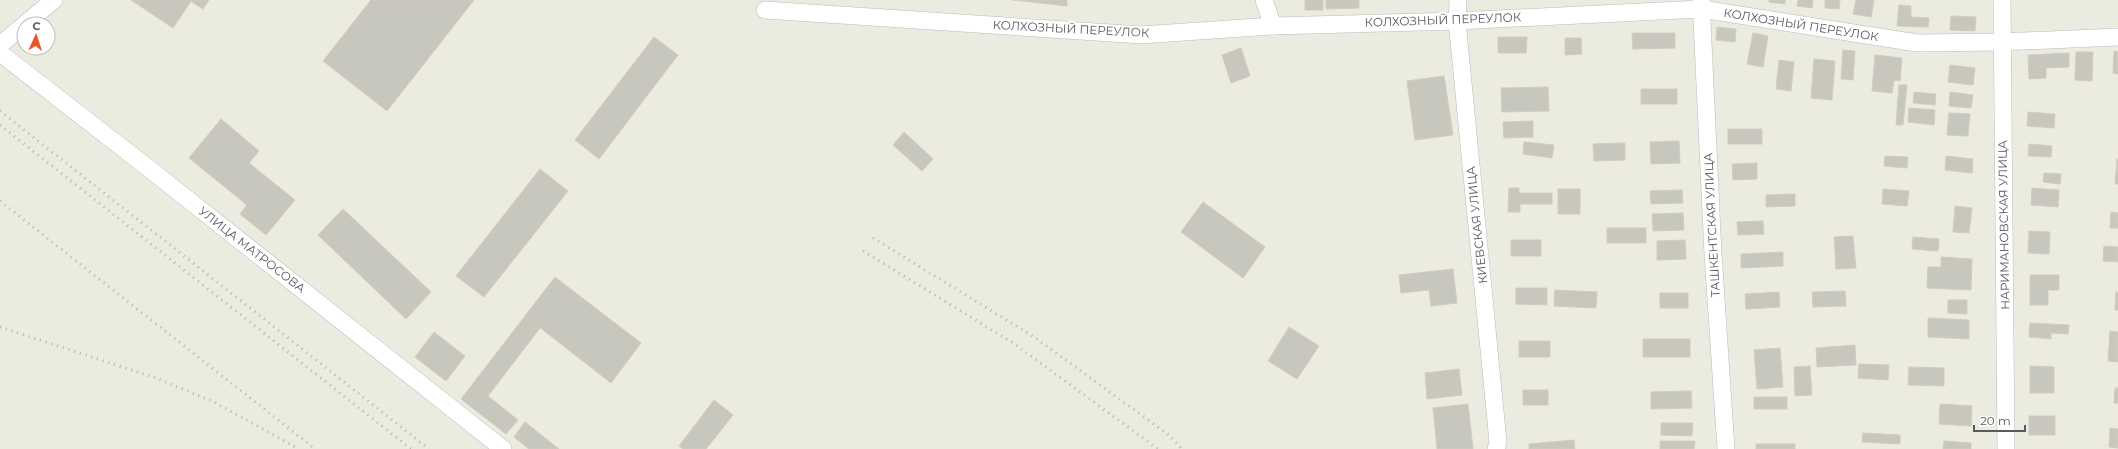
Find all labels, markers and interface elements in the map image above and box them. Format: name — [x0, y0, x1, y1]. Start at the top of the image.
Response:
street label: КОЛХОЗНЫЙ ПЕРЕУЛОК — [1722, 5, 1880, 44]
street label: КОЛХОЗНЫЙ ПЕРЕУЛОК — [1364, 9, 1522, 30]
north arrow — [16, 16, 56, 56]
street label: КОЛХОЗНЫЙ ПЕРЕУЛОК — [992, 17, 1150, 40]
text: С — [32, 19, 41, 33]
street label: НАРИМАНОВСКАЯ УЛИЦА — [1995, 140, 2012, 310]
street label: ТАШКЕНТСКАЯ УЛИЦА — [1700, 152, 1723, 298]
street label: КИЕВСКАЯ УЛИЦА — [1463, 165, 1490, 285]
street label: УЛИЦА МАТРОСОВА — [196, 203, 309, 296]
scale bar — [1974, 407, 2025, 433]
text: 20 m — [1980, 413, 2011, 428]

